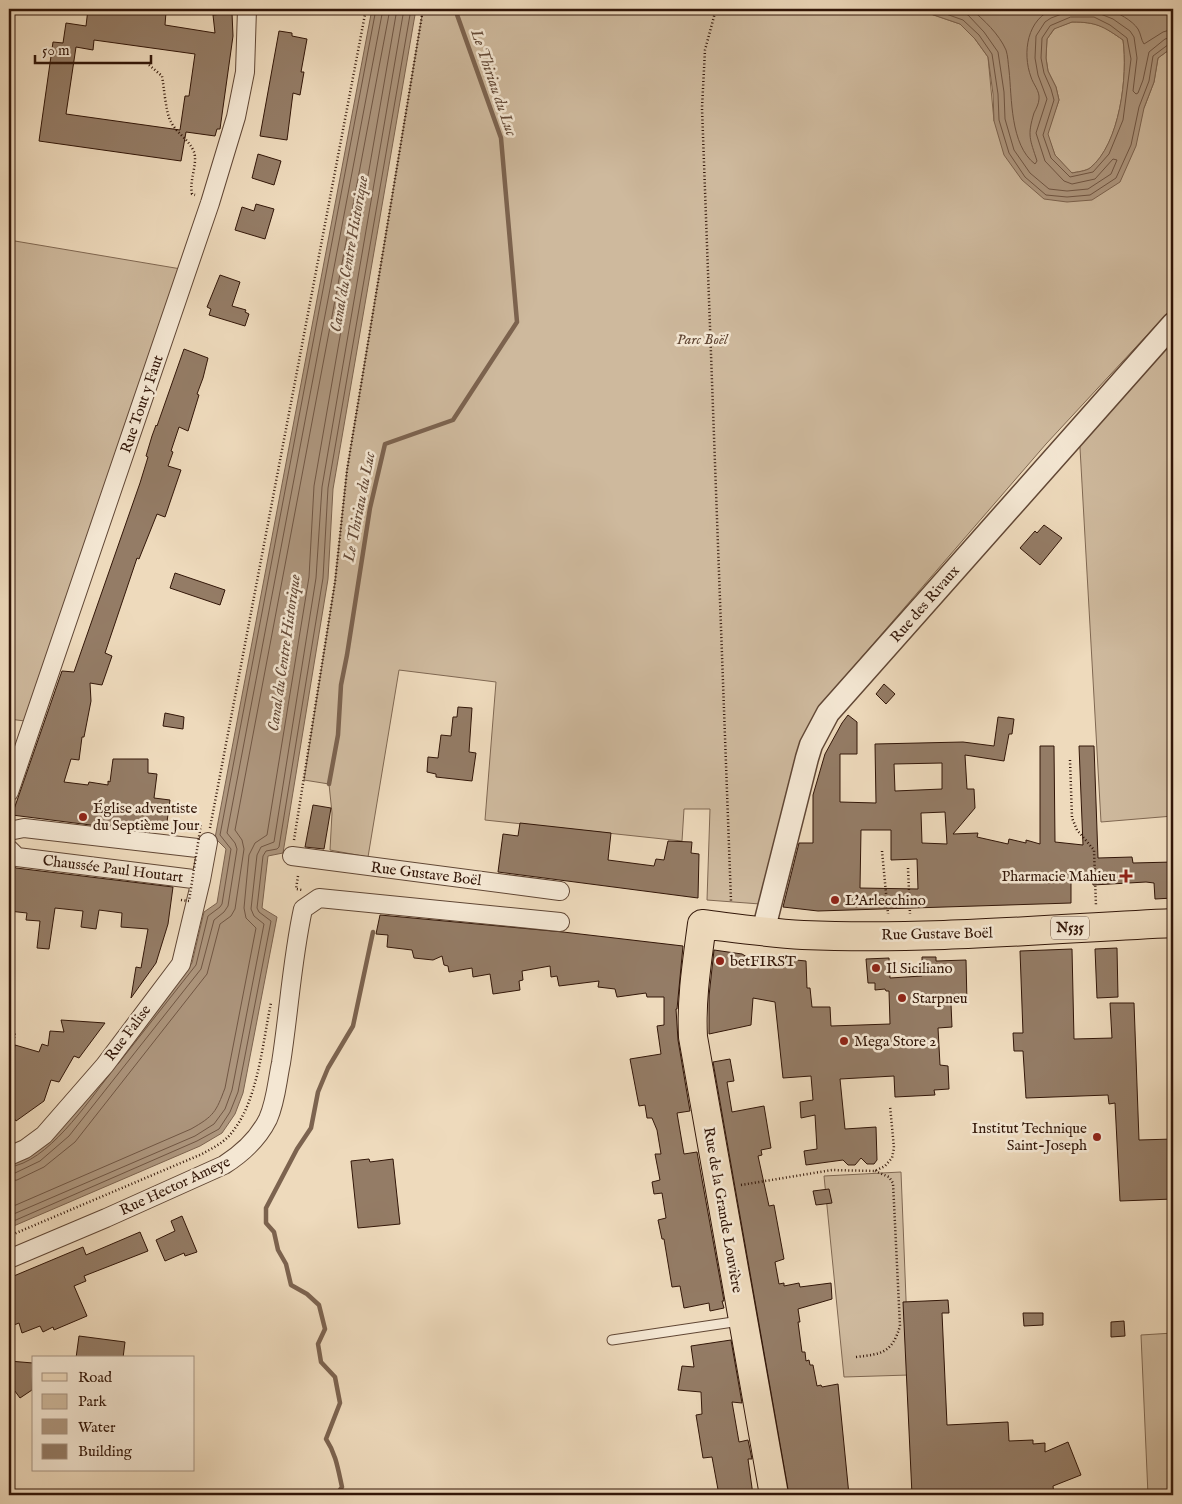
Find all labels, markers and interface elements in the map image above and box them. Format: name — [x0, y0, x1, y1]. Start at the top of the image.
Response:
water label: Le Thiriau du Luc — [465, 26, 521, 140]
scale bar — [35, 32, 151, 64]
text: 50 m — [42, 41, 70, 60]
water label: Canal du Centre Historique — [326, 174, 374, 334]
park label: Parc Boël — [677, 330, 729, 349]
street label: Rue Tout y Faut — [116, 352, 168, 456]
water label: Le Thiriau du Luc — [339, 449, 381, 565]
street label: Rue des Rivaux — [886, 561, 964, 647]
water label: Canal du Centre Historique — [264, 573, 306, 733]
place label: Église adventiste du Septième Jour — [93, 799, 200, 835]
marker: Église adventiste du Septième Jour — [77, 811, 89, 823]
street label: Chaussée Paul Houtart — [42, 851, 184, 887]
street label: Rue Gustave Boël — [370, 858, 483, 890]
place label: Pharmacie Mahieu — [1002, 867, 1116, 886]
marker: Pharmacie Mahieu — [1120, 870, 1132, 882]
place label: L'Arlecchino — [845, 891, 926, 910]
marker: L'Arlecchino — [829, 894, 841, 906]
road number: N535 — [1051, 916, 1089, 940]
street label: Rue Gustave Boël — [881, 924, 994, 944]
place label: betFIRST — [730, 952, 796, 971]
marker: betFIRST — [714, 955, 726, 967]
place label: Il Siciliano — [886, 959, 953, 978]
marker: Il Siciliano — [870, 962, 882, 974]
place label: Starpneu — [912, 989, 968, 1008]
marker: Starpneu — [896, 992, 908, 1004]
street label: Rue Falise — [101, 1001, 155, 1065]
place label: Mega Store 2 — [854, 1032, 936, 1051]
marker: Mega Store 2 — [838, 1035, 850, 1047]
place label: Institut Technique Saint-Joseph — [972, 1119, 1087, 1155]
street label: Rue de la Grande Louvière — [699, 1126, 747, 1294]
marker: Institut Technique Saint-Joseph — [1091, 1131, 1103, 1143]
street label: Rue Hector Ameye — [117, 1152, 233, 1220]
legend — [32, 1356, 195, 1472]
text: Road — [78, 1368, 113, 1387]
text: Park — [78, 1392, 108, 1411]
text: Water — [78, 1418, 116, 1437]
text: Building — [78, 1442, 133, 1461]

